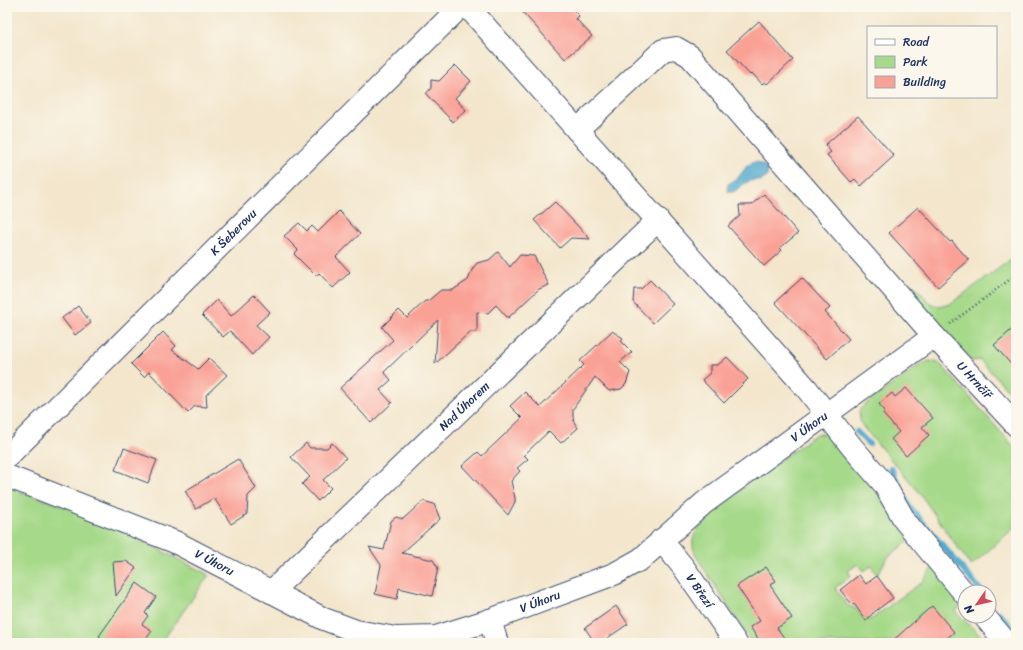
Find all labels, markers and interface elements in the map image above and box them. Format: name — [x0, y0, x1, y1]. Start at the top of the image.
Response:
legend — [867, 26, 997, 98]
text: Road — [903, 31, 930, 53]
text: Park — [903, 51, 928, 73]
text: Building — [903, 71, 946, 93]
street label: K Šeberovu — [204, 203, 263, 261]
street label: U Hrnčíř — [951, 356, 999, 405]
street label: Nad Úhorem — [433, 376, 495, 436]
street label: V Úhoru — [786, 405, 833, 448]
street label: V Úhoru — [191, 543, 239, 582]
street label: V Březí — [680, 569, 721, 614]
street label: V Úhoru — [517, 584, 564, 619]
north arrow — [957, 584, 997, 624]
text: N — [959, 601, 980, 619]

